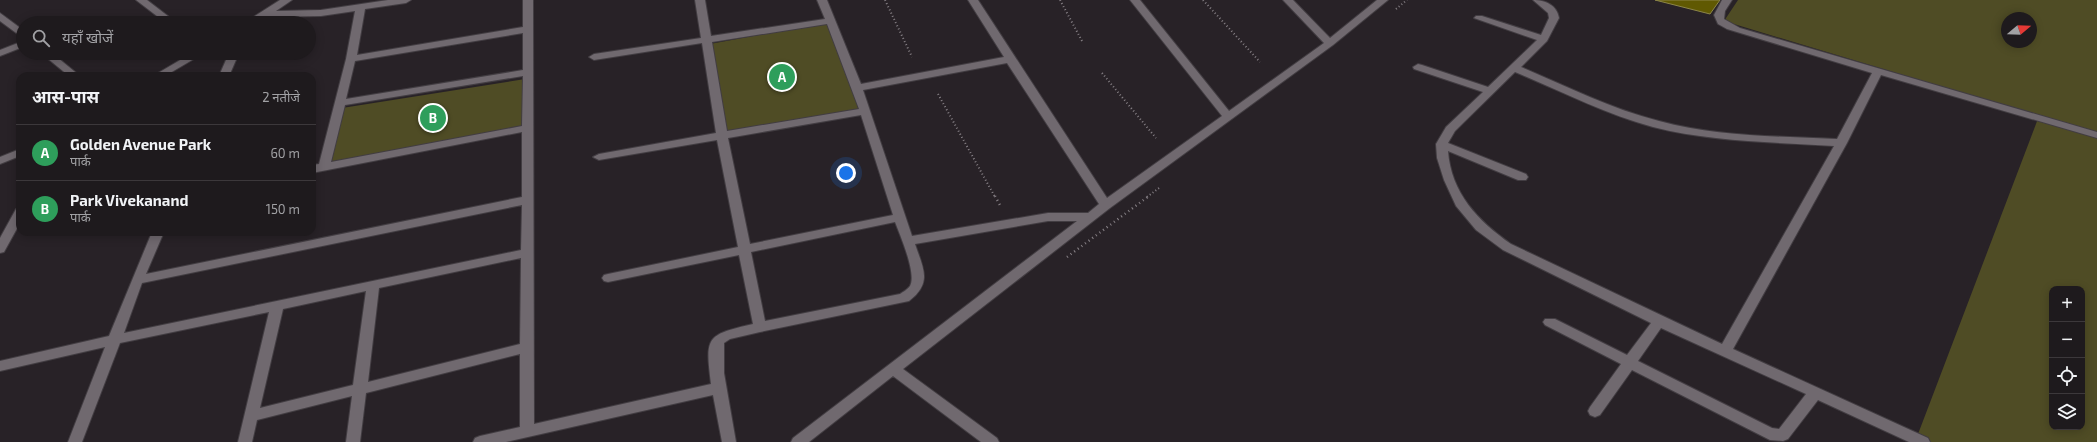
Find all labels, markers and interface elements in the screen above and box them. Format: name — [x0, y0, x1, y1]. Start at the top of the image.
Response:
north arrow — [2001, 12, 2037, 48]
search box — [16, 16, 316, 60]
icon: search — [30, 27, 52, 49]
text: यहाँ खोजें — [62, 28, 113, 46]
pin: A — [769, 62, 795, 92]
text: आस-पास — [32, 86, 99, 106]
text: 2 नतीजे — [262, 89, 300, 105]
pin: B — [420, 103, 446, 133]
text: Golden Avenue Park — [70, 135, 211, 153]
text: A — [41, 145, 49, 161]
text: 60 m — [270, 145, 300, 161]
text: पार्क — [70, 153, 91, 169]
your location — [836, 163, 856, 183]
text: Park Vivekanand — [70, 191, 188, 209]
text: B — [41, 201, 49, 217]
text: 150 m — [266, 201, 300, 217]
text: पार्क — [70, 209, 91, 225]
map controls — [2049, 286, 2085, 430]
button: + — [2049, 286, 2085, 322]
button: − — [2049, 322, 2085, 358]
button: locate — [2049, 358, 2085, 394]
button: layers — [2049, 394, 2085, 430]

